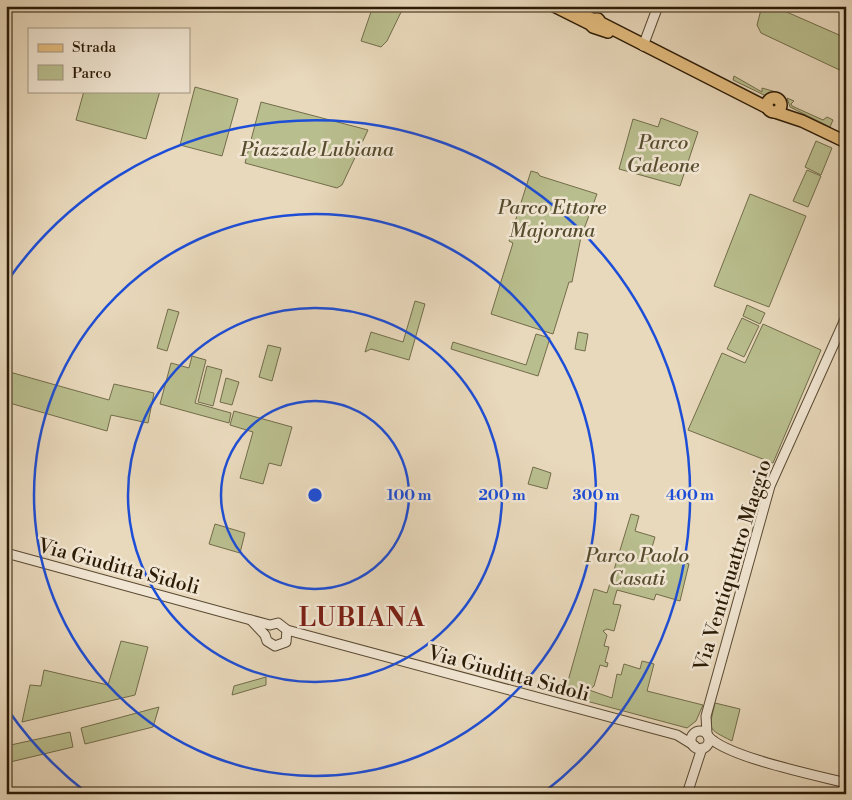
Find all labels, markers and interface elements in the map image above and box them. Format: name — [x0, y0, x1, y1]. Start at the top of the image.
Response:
legend — [28, 28, 190, 92]
text: Strada — [72, 38, 116, 57]
text: Parco — [72, 64, 111, 83]
park label: Parco Galeone — [627, 131, 700, 179]
park label: Piazzale Lubiana — [239, 138, 395, 163]
park label: Parco Ettore Majorana — [497, 196, 607, 244]
street label: Via Ventiquattro Maggio — [689, 456, 778, 675]
centre of rings — [306, 486, 324, 504]
text: 100 m — [387, 486, 432, 505]
text: 200 m — [478, 486, 526, 505]
text: 300 m — [573, 486, 620, 505]
text: 400 m — [666, 486, 714, 505]
street label: Via Giuditta Sidoli — [34, 534, 203, 601]
park label: Parco Paolo Casati — [584, 544, 689, 592]
district label: LUBIANA — [299, 603, 425, 634]
street label: Via Giuditta Sidoli — [424, 641, 593, 708]

